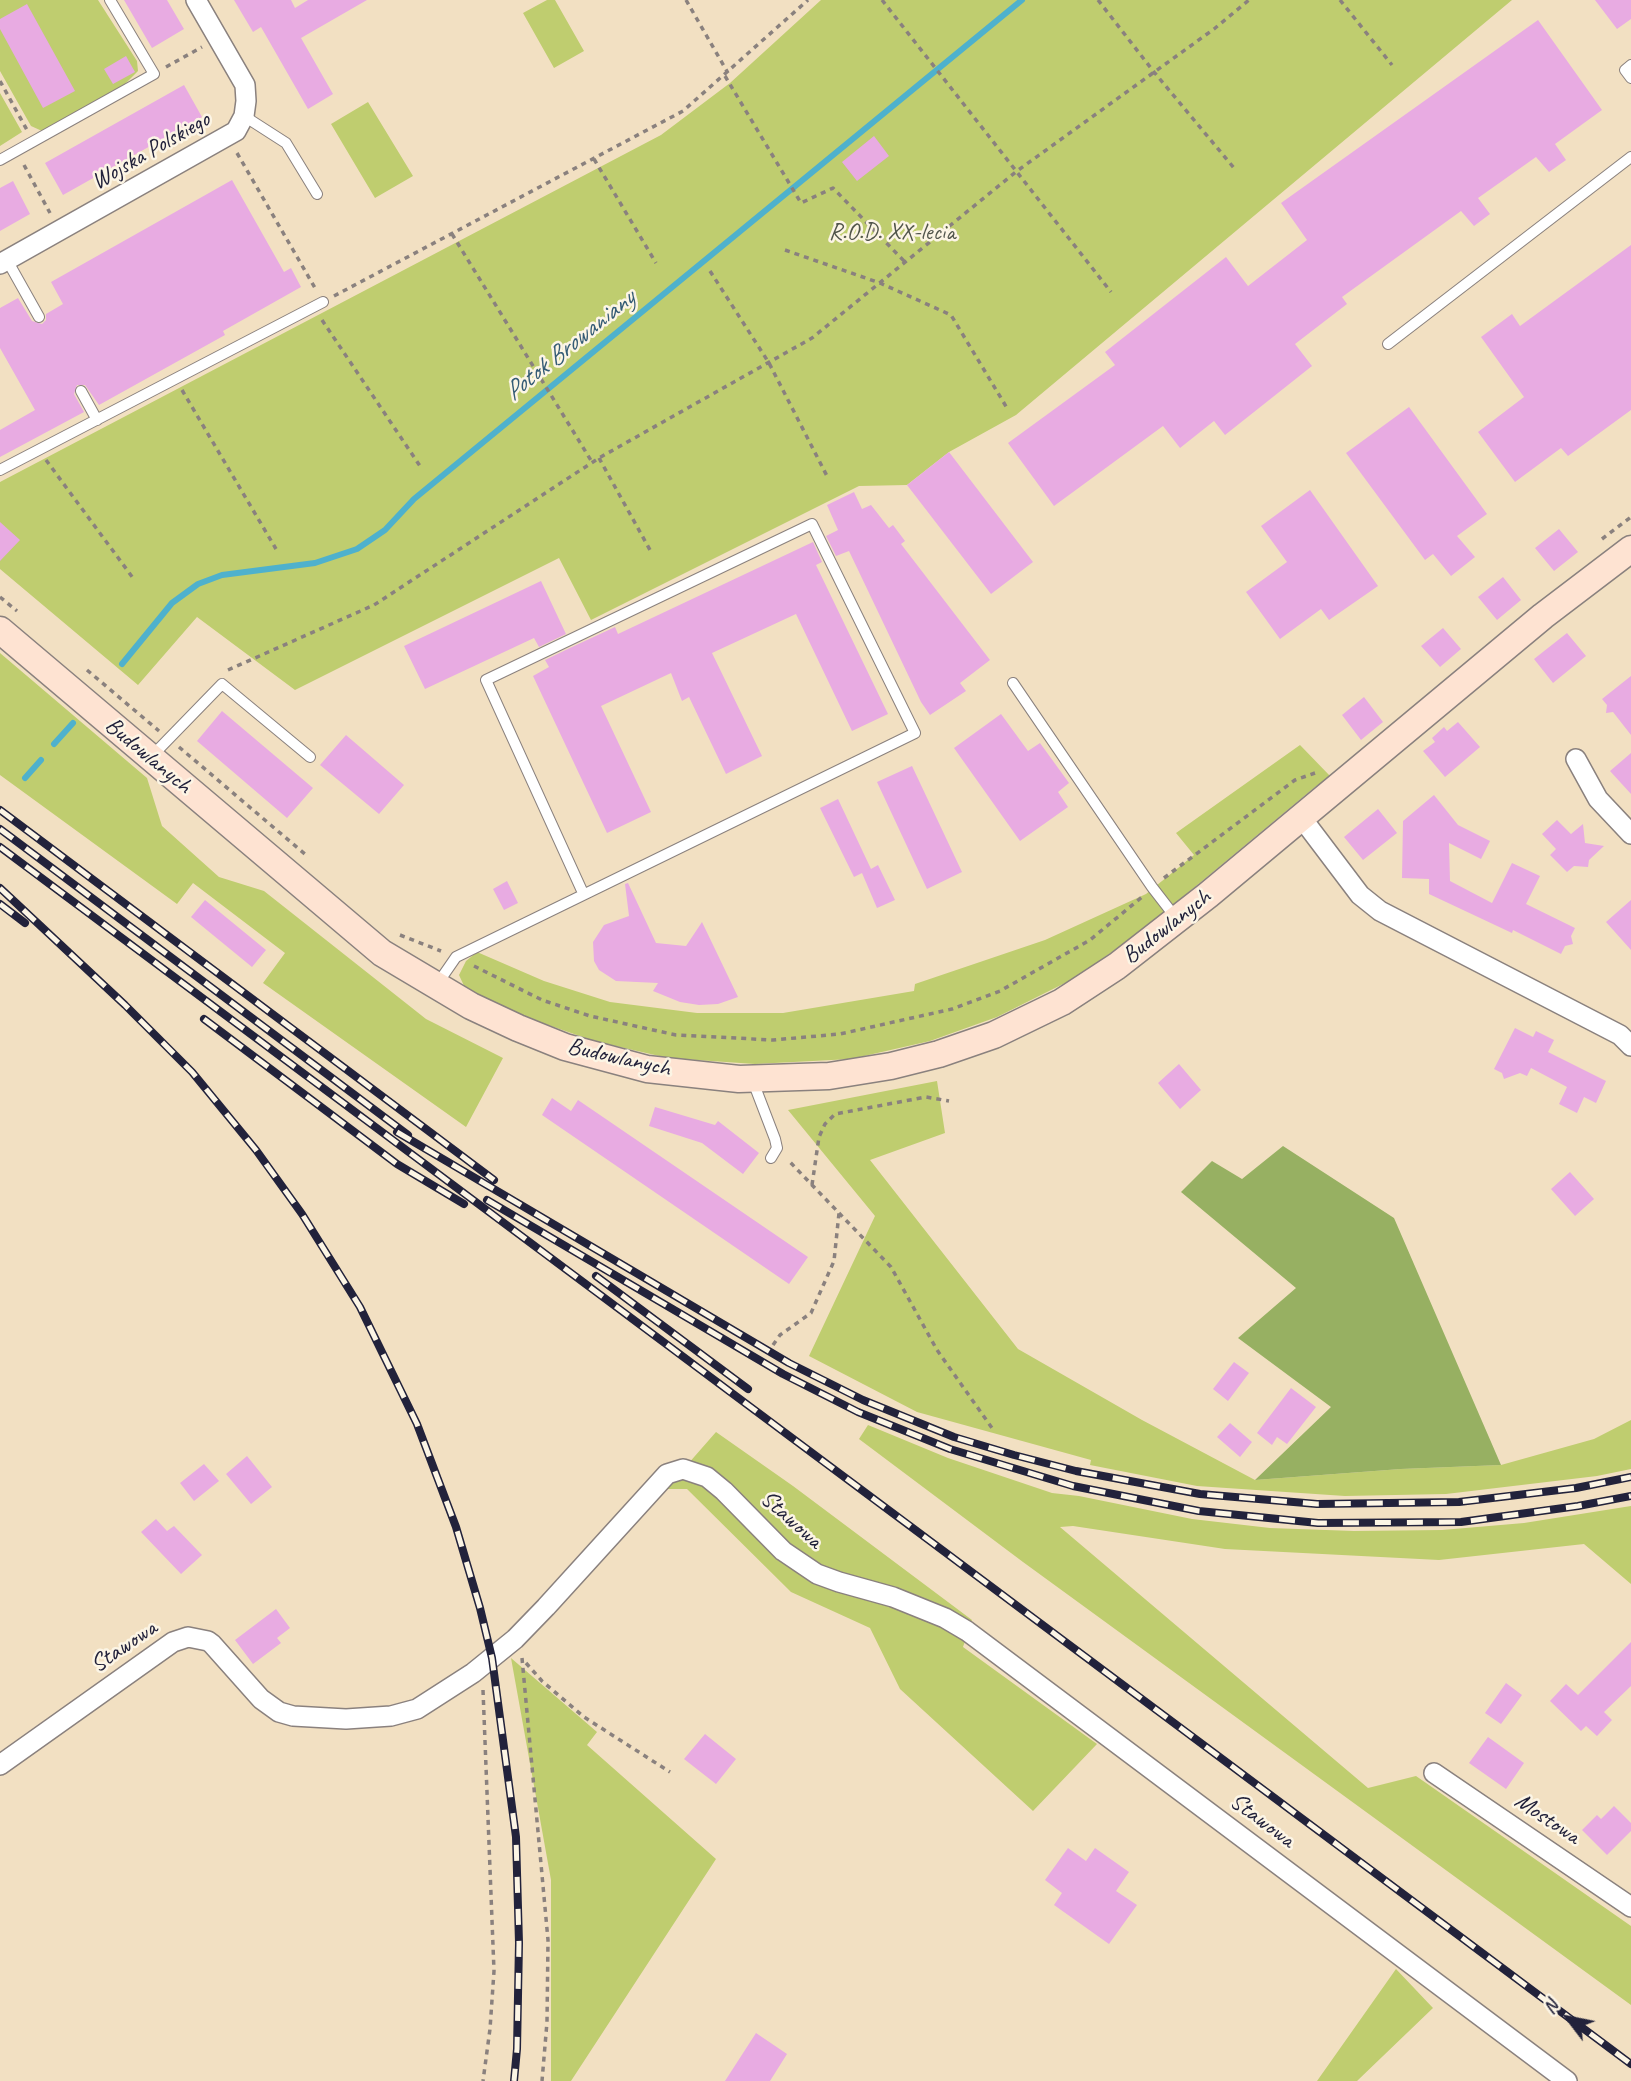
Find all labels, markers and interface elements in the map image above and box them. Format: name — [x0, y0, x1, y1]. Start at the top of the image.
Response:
street label: Wojska Polskiego — [87, 106, 215, 196]
park label: R.O.D. XX-lecia — [829, 219, 955, 247]
water label: Potok Browaniany — [499, 284, 641, 408]
street label: Budowlanych — [99, 711, 197, 801]
street label: Budowlanych — [1117, 883, 1217, 971]
street label: Budowlanych — [565, 1032, 673, 1084]
street label: Stawowa — [754, 1485, 828, 1555]
street label: Stawowa — [85, 1614, 163, 1680]
street label: Stawowa — [1224, 1787, 1300, 1855]
street label: Mostowa — [1509, 1787, 1585, 1851]
north arrow — [1533, 1983, 1603, 2053]
text: N — [1537, 1996, 1563, 2018]

